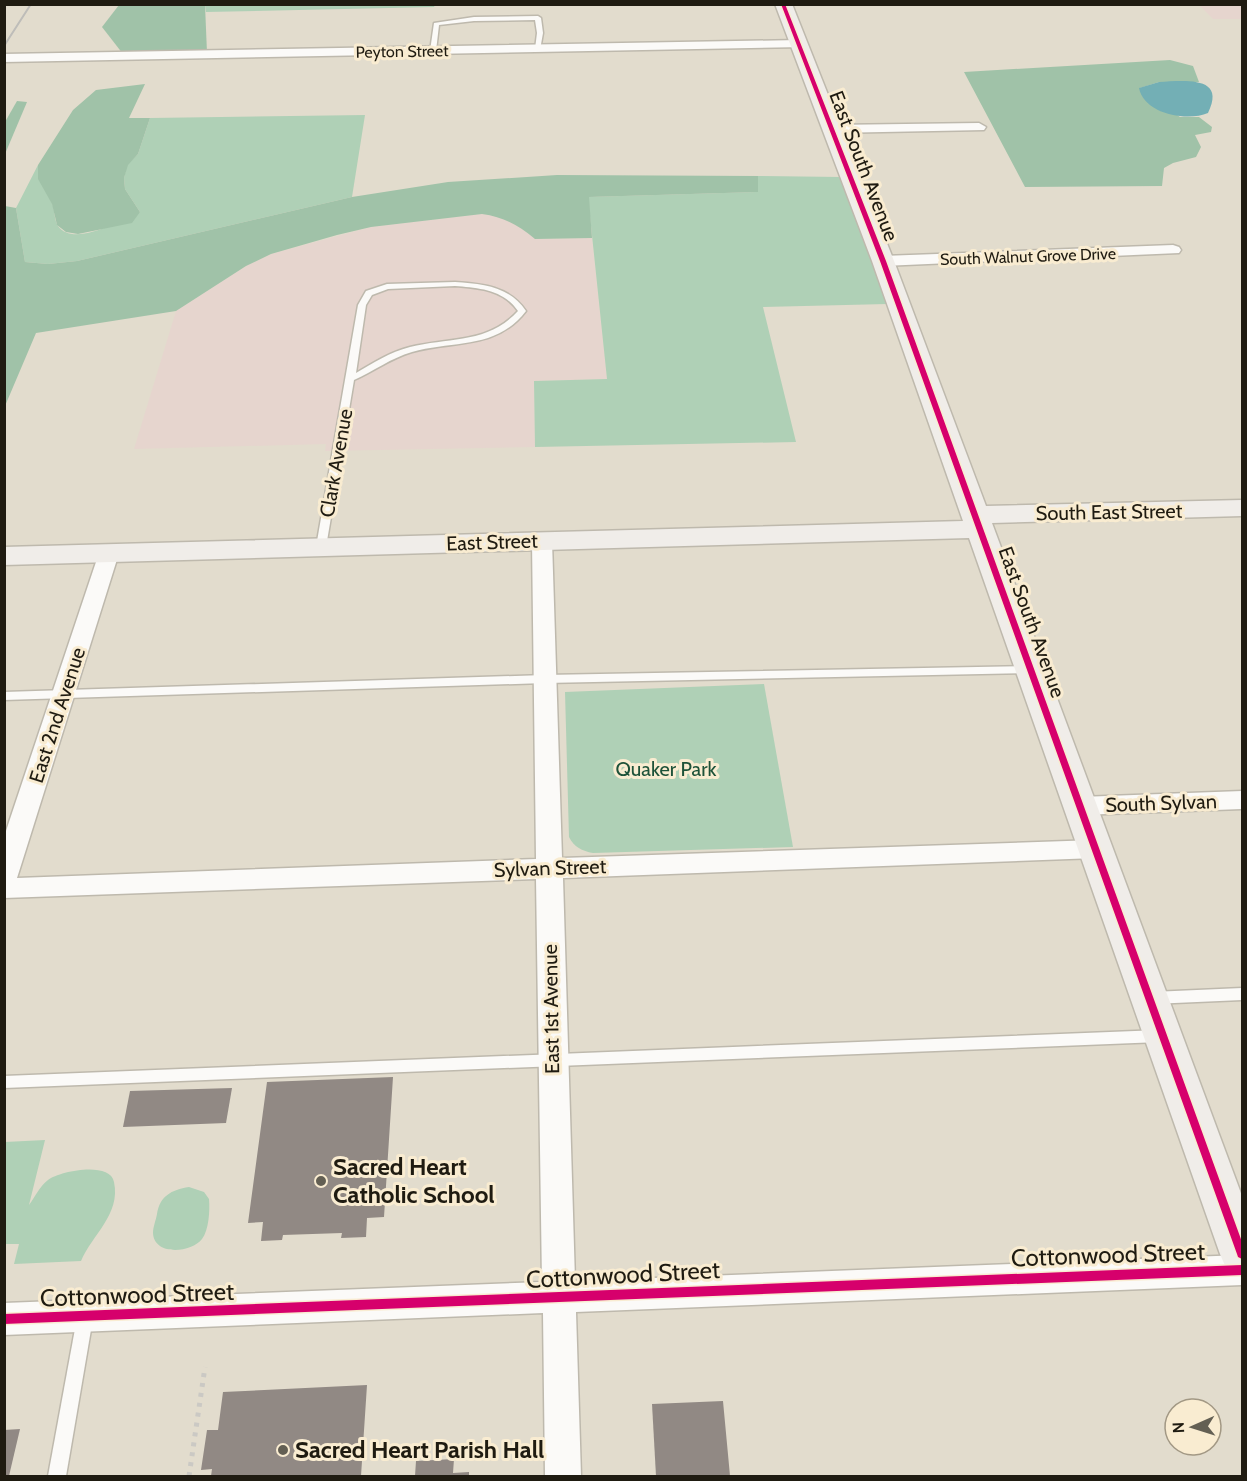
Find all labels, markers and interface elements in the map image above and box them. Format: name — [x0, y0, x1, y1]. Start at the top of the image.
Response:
street label: Peyton Street — [355, 41, 449, 62]
street label: East South Avenue — [824, 88, 904, 244]
street label: South Walnut Grove Drive — [940, 244, 1116, 269]
street label: Clark Avenue — [315, 407, 357, 519]
street label: South East Street — [1035, 499, 1183, 525]
street label: East Street — [446, 528, 538, 556]
street label: East South Avenue — [994, 543, 1070, 701]
street label: East 2nd Avenue — [24, 644, 90, 786]
park label: Quaker Park — [616, 757, 717, 781]
street label: South Sylvan — [1105, 789, 1217, 817]
street label: Sylvan Street — [493, 854, 607, 882]
street label: East 1st Avenue — [538, 944, 564, 1074]
place label: Sacred Heart Catholic School — [333, 1152, 495, 1209]
marker: Sacred Heart Catholic School — [314, 1174, 328, 1188]
street label: Cottonwood Street — [1010, 1237, 1205, 1272]
street label: Cottonwood Street — [525, 1255, 721, 1294]
street label: Cottonwood Street — [39, 1277, 234, 1312]
north arrow — [1163, 1397, 1223, 1457]
text: N — [1169, 1422, 1188, 1434]
place label: Sacred Heart Parish Hall — [295, 1435, 544, 1464]
marker: Sacred Heart Parish Hall — [276, 1443, 290, 1457]

